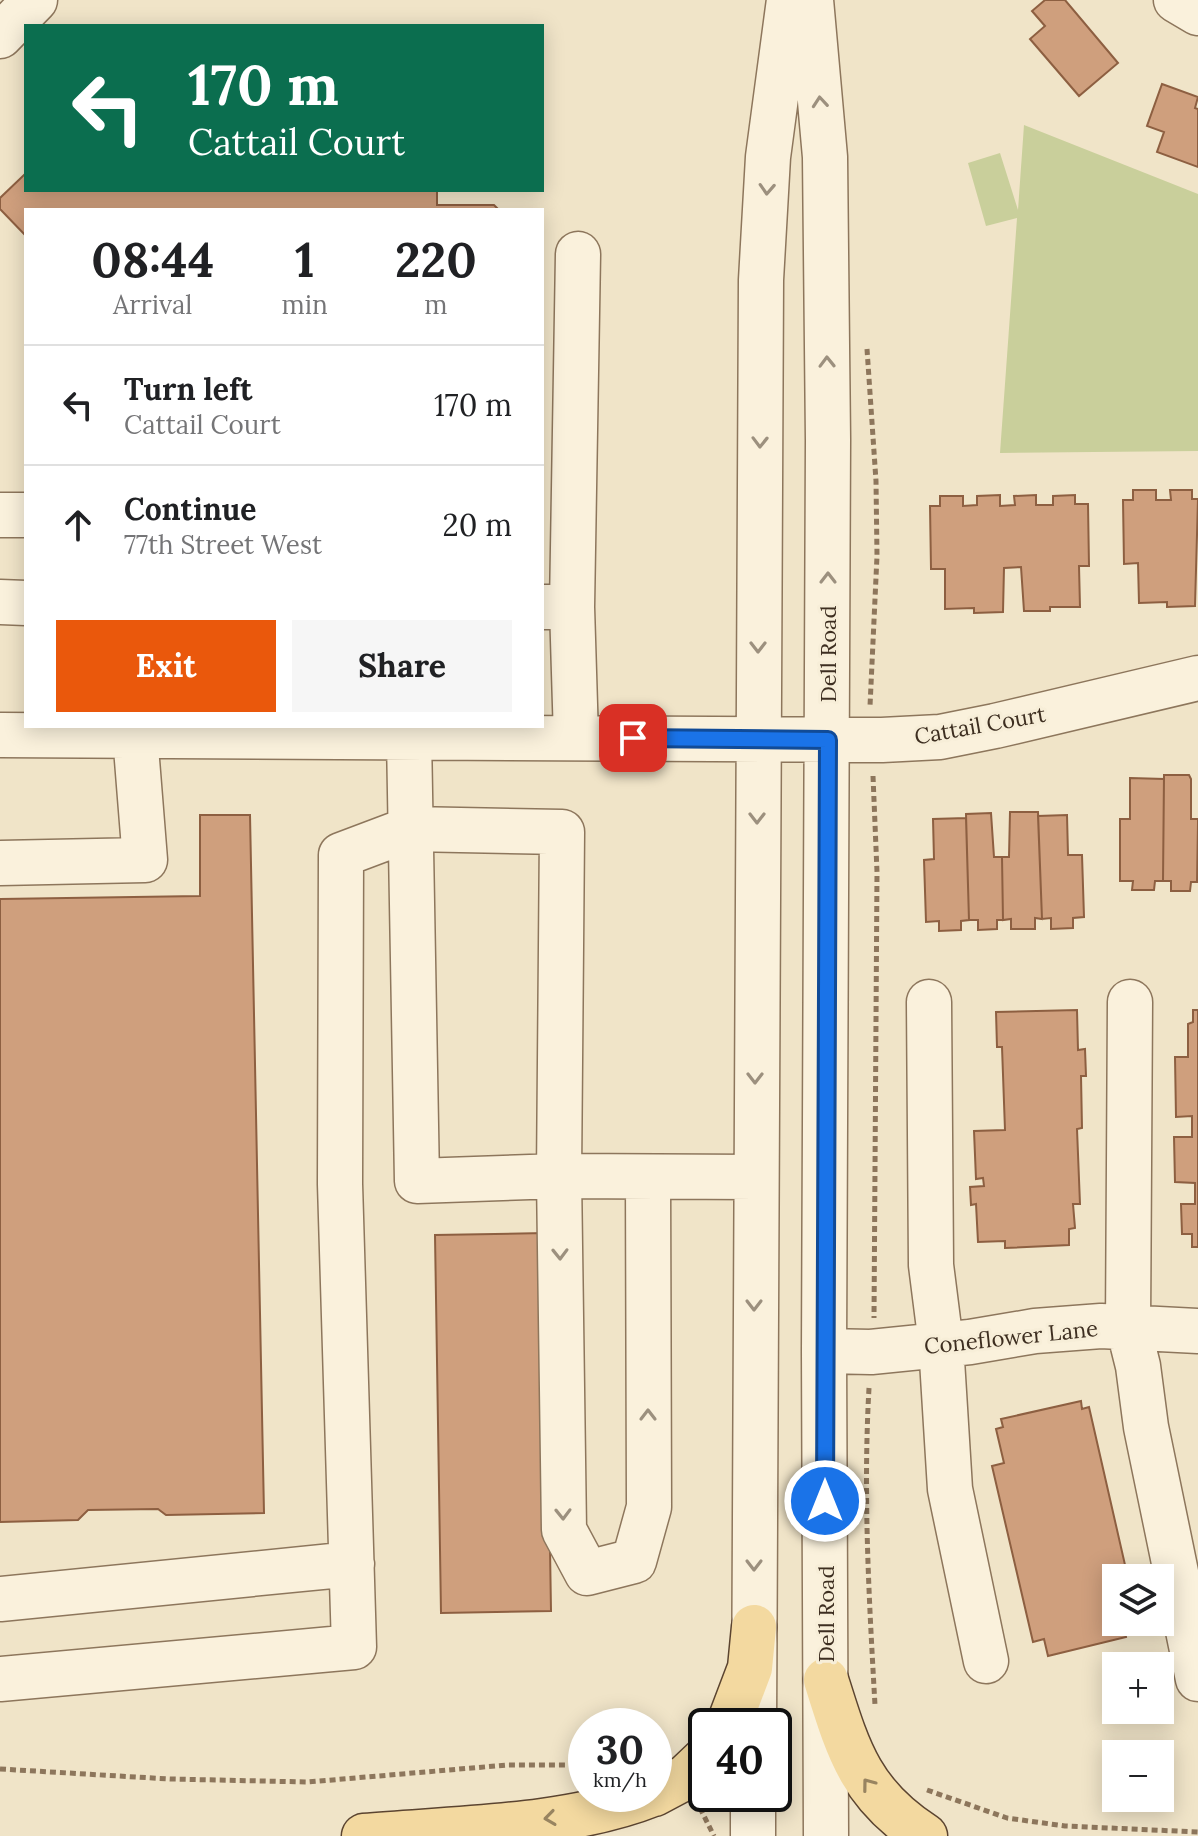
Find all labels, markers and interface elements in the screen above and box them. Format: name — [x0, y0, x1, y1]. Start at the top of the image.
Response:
text: 170 m — [188, 49, 339, 120]
icon: left — [56, 56, 160, 160]
one-way arrow — [812, 95, 829, 108]
text: Cattail Court — [188, 119, 405, 165]
one-way arrow — [758, 183, 775, 196]
text: 08:44 — [91, 229, 214, 290]
text: 1 — [295, 229, 314, 290]
text: 220 — [395, 229, 477, 290]
text: Arrival — [113, 288, 192, 321]
text: min — [281, 288, 328, 321]
text: m — [424, 288, 448, 321]
one-way arrow — [819, 355, 836, 368]
text: Turn left — [124, 370, 252, 408]
icon: left — [56, 383, 100, 427]
text: 170 m — [434, 386, 512, 424]
text: Cattail Court — [124, 408, 281, 441]
one-way arrow — [751, 436, 769, 449]
text: Continue — [124, 490, 256, 528]
icon: ahead — [56, 503, 100, 547]
text: 20 m — [443, 506, 512, 544]
text: 77th Street West — [124, 528, 322, 561]
one-way arrow — [819, 571, 837, 584]
street label: Dell Road — [814, 605, 842, 703]
button: Exit — [56, 620, 276, 712]
button: Share — [292, 620, 512, 712]
one-way arrow — [749, 641, 767, 654]
street label: Cattail Court — [912, 700, 1048, 750]
pin — [599, 704, 667, 772]
icon: arrive — [611, 716, 655, 760]
one-way arrow — [748, 812, 766, 825]
one-way arrow — [746, 1072, 764, 1085]
one-way arrow — [551, 1248, 569, 1261]
one-way arrow — [745, 1299, 763, 1312]
street label: Coneflower Lane — [923, 1314, 1099, 1360]
one-way arrow — [639, 1408, 657, 1421]
position arrow — [783, 1459, 867, 1543]
one-way arrow — [555, 1508, 572, 1521]
one-way arrow — [745, 1559, 763, 1572]
map controls — [1102, 1564, 1174, 1812]
button: layers — [1102, 1564, 1174, 1636]
street label: Dell Road — [812, 1565, 840, 1663]
button: + — [1102, 1652, 1174, 1724]
speed limit sign: 40 — [688, 1708, 792, 1812]
text: 30 — [596, 1724, 644, 1775]
button: − — [1102, 1740, 1174, 1812]
text: km/h — [593, 1767, 647, 1792]
one-way arrow — [864, 1778, 878, 1792]
one-way arrow — [543, 1809, 557, 1826]

